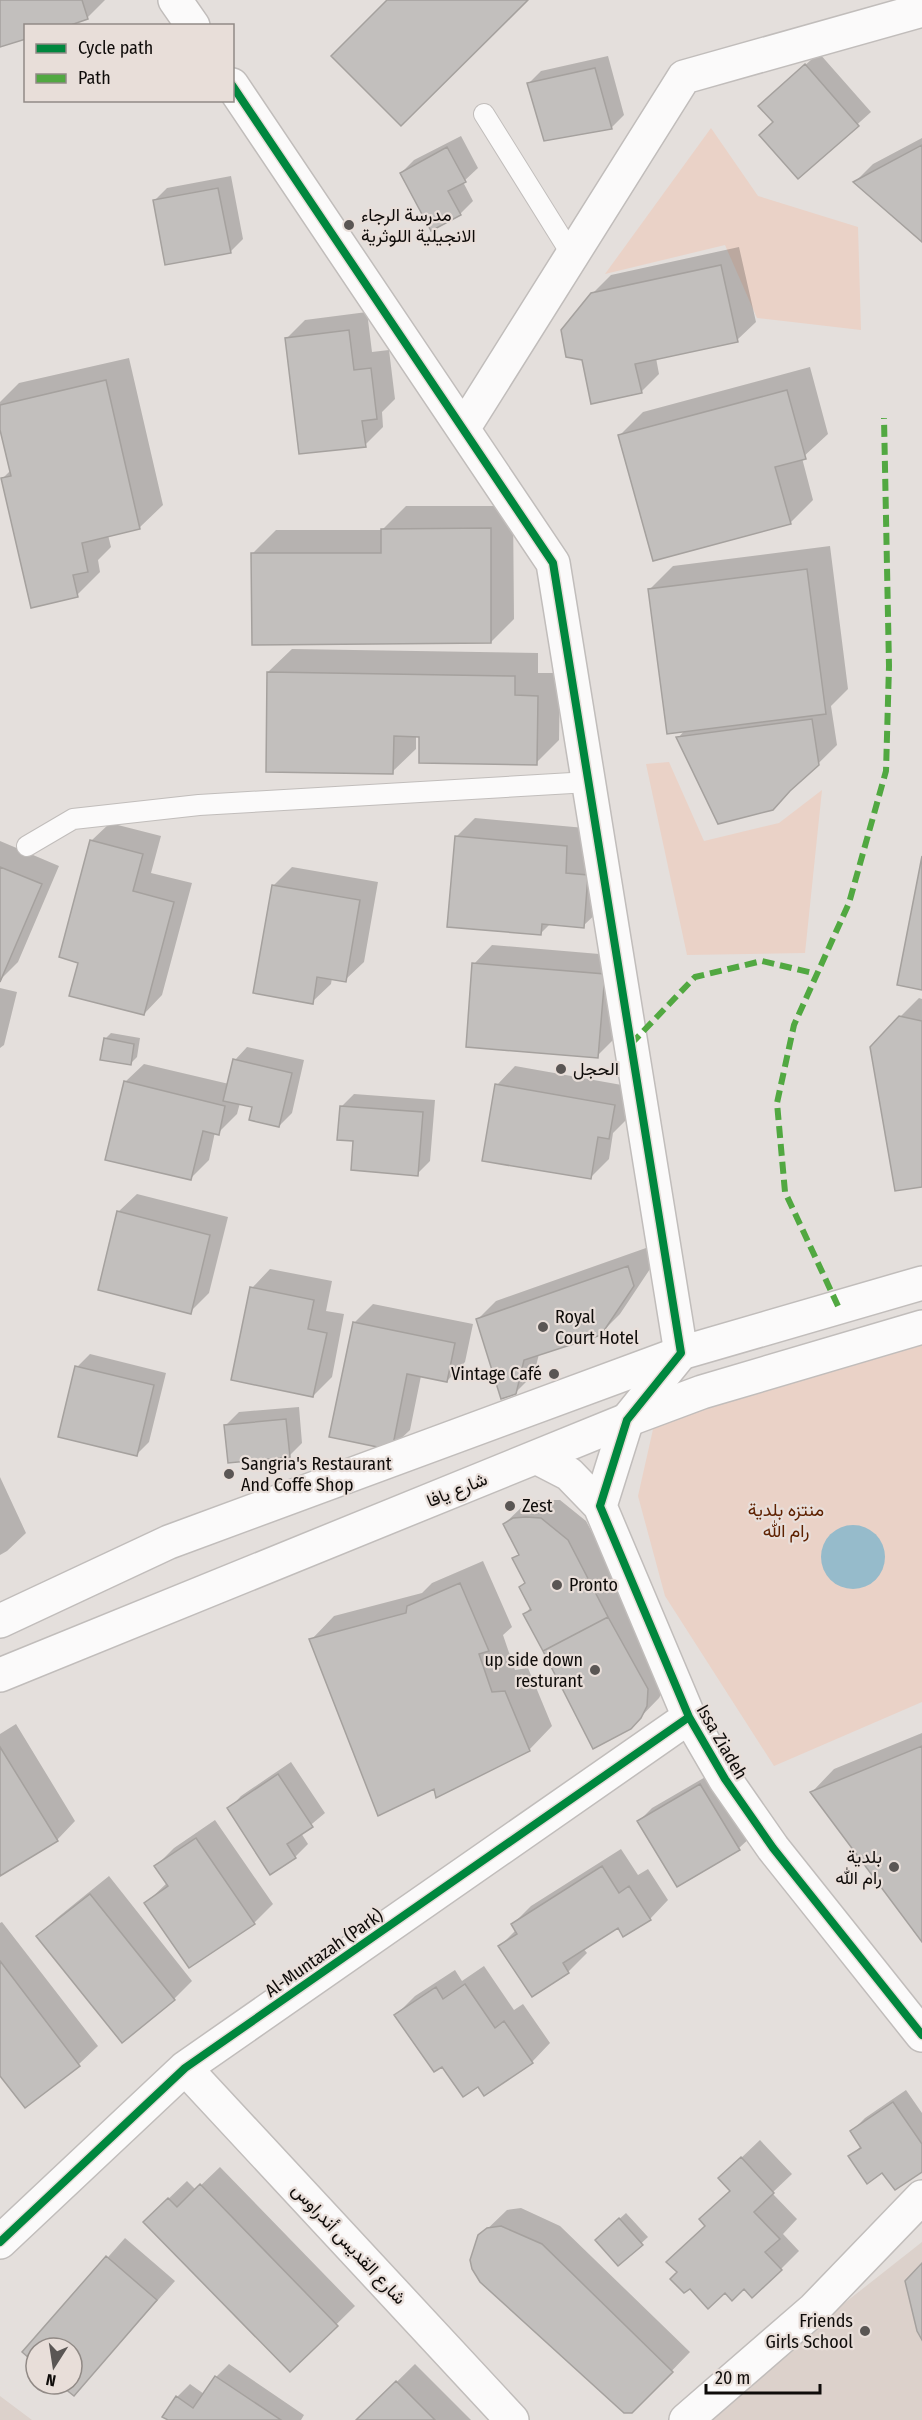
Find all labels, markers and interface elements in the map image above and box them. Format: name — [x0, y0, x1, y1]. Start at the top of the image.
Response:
legend — [24, 24, 234, 102]
text: Cycle path — [78, 37, 153, 59]
text: Path — [78, 67, 111, 89]
place label: مدرسة الرجاء الانجيلية اللوثرية — [361, 204, 476, 247]
marker: مدرسة الرجاء الانجيلية اللوثرية — [342, 218, 356, 232]
place label: الحجل — [573, 1058, 619, 1080]
marker: الحجل — [554, 1062, 568, 1076]
place label: Royal Court Hotel — [555, 1306, 639, 1349]
marker: Royal Court Hotel — [536, 1320, 550, 1334]
place label: Vintage Café — [451, 1363, 542, 1385]
marker: Vintage Café — [547, 1367, 561, 1381]
place label: Sangria's Restaurant And Coffe Shop — [241, 1453, 392, 1496]
marker: Sangria's Restaurant And Coffe Shop — [222, 1467, 236, 1481]
street label: شارع يافا — [423, 1468, 491, 1513]
place label: Zest — [522, 1495, 553, 1517]
marker: Zest — [503, 1499, 517, 1513]
park label: منتزه بلدية رام الله — [748, 1499, 824, 1543]
place label: Pronto — [569, 1574, 618, 1596]
marker: Pronto — [550, 1578, 564, 1592]
place label: up side down resturant — [484, 1649, 583, 1692]
marker: up side down resturant — [588, 1663, 602, 1677]
street label: Issa Ziadeh — [692, 1701, 752, 1783]
place label: بلدية رام الله — [835, 1846, 882, 1890]
marker: بلدية رام الله — [887, 1860, 901, 1874]
street label: Al-Muntazah (Park) — [261, 1904, 387, 2002]
street label: شارع القديس أندراوس — [286, 2179, 411, 2310]
place label: Friends Girls School — [765, 2310, 853, 2353]
marker: Friends Girls School — [858, 2324, 872, 2338]
north arrow — [24, 2336, 84, 2396]
scale bar — [706, 2357, 820, 2395]
text: 20 m — [715, 2367, 750, 2389]
text: N — [44, 2370, 58, 2390]

